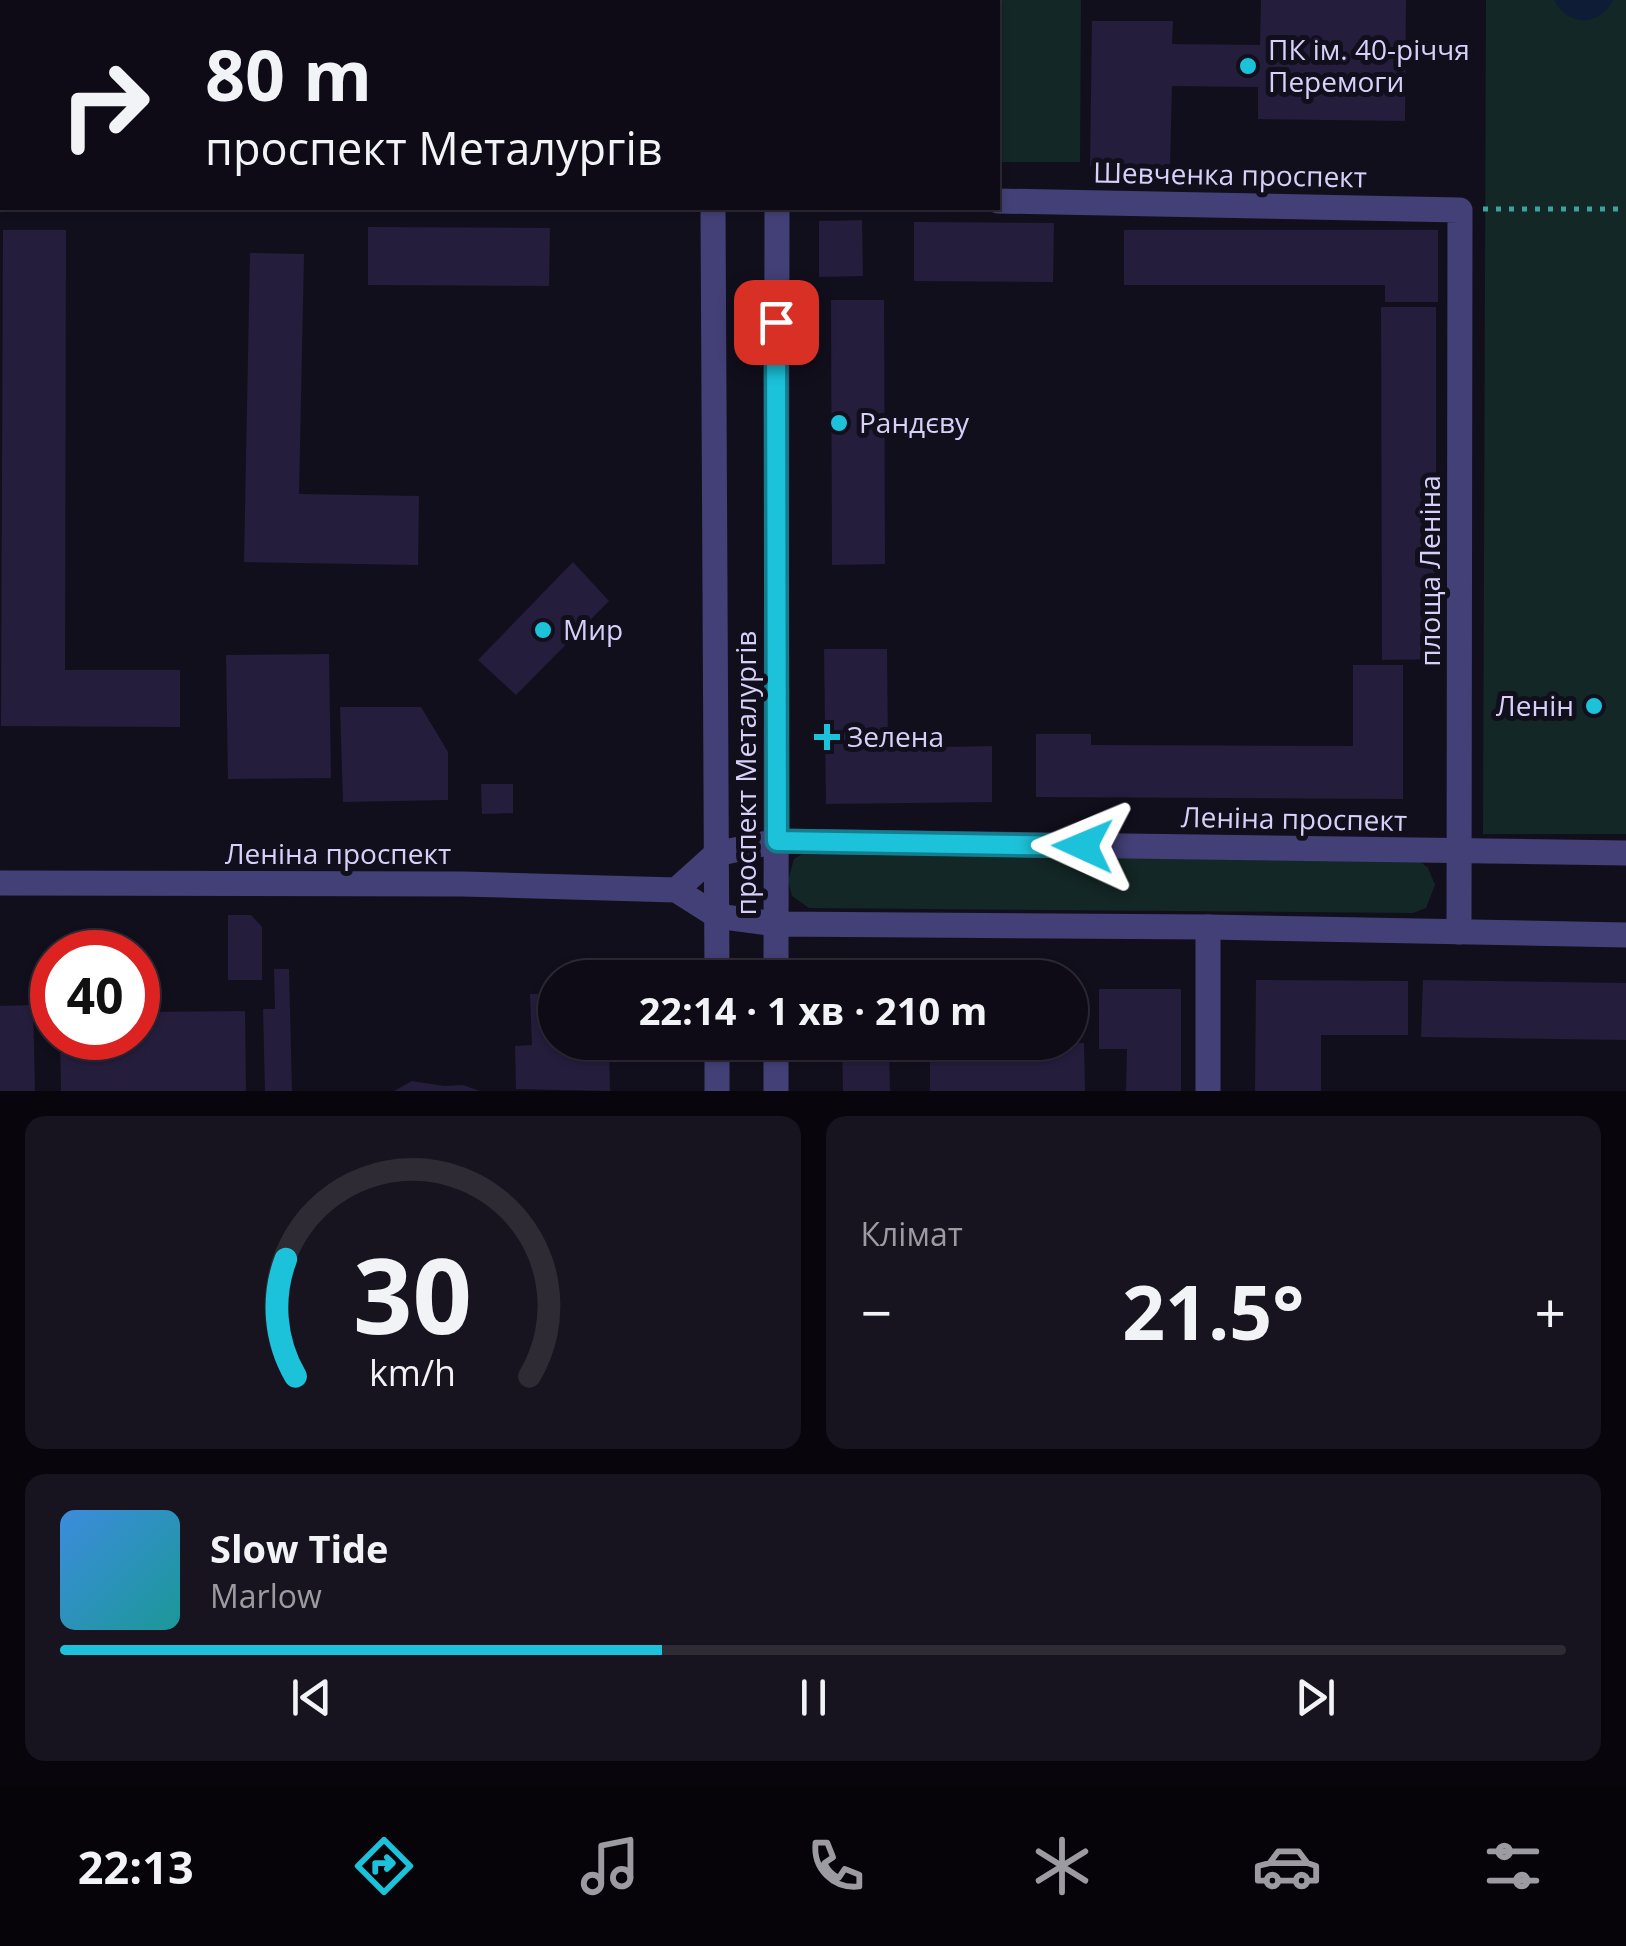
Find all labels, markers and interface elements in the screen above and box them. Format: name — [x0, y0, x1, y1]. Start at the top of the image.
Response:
text: 80 m — [205, 26, 372, 122]
place label: ПК ім. 40-річчя Перемоги — [1268, 30, 1470, 100]
icon: right — [40, 40, 170, 170]
marker: ПК ім. 40-річчя Перемоги — [1237, 55, 1259, 77]
text: проспект Металургів — [205, 117, 663, 178]
street label: Шевченка проспект — [1093, 153, 1367, 195]
pin — [734, 280, 819, 365]
icon: arrive — [749, 295, 804, 350]
place label: Рандєву — [859, 403, 970, 441]
marker: Рандєву — [828, 412, 850, 434]
street label: площа Леніна — [1410, 475, 1448, 667]
place label: Мир — [563, 610, 623, 648]
marker: Мир — [532, 619, 554, 641]
street label: проспект Металургів — [726, 631, 764, 915]
place label: Ленін — [1496, 686, 1574, 724]
marker: Ленін — [1583, 695, 1605, 717]
place label: Зелена — [847, 717, 944, 755]
marker: Зелена — [816, 726, 838, 748]
position arrow — [1031, 794, 1135, 898]
street label: Леніна проспект — [1181, 797, 1407, 839]
street label: Леніна проспект — [225, 834, 451, 872]
speed limit sign: 40 — [30, 930, 160, 1060]
text: 22:14 · 1 хв · 210 m — [639, 984, 987, 1036]
text: Клімат — [861, 1212, 963, 1255]
text: 30 — [353, 1223, 472, 1364]
text: 21.5° — [1122, 1260, 1304, 1362]
text: − — [861, 1274, 892, 1349]
text: + — [1535, 1274, 1566, 1349]
text: km/h — [369, 1348, 456, 1396]
text: Slow Tide — [210, 1522, 389, 1574]
text: Marlow — [210, 1574, 322, 1617]
icon: previous — [284, 1670, 339, 1725]
icon: pause — [786, 1670, 841, 1725]
icon: next — [1288, 1670, 1343, 1725]
icon: directions — [349, 1831, 419, 1901]
icon: music — [575, 1831, 645, 1901]
icon: phone — [801, 1831, 871, 1901]
icon: climate — [1027, 1831, 1097, 1901]
icon: car — [1252, 1831, 1322, 1901]
icon: filters — [1478, 1831, 1548, 1901]
text: 22:13 — [78, 1836, 194, 1897]

